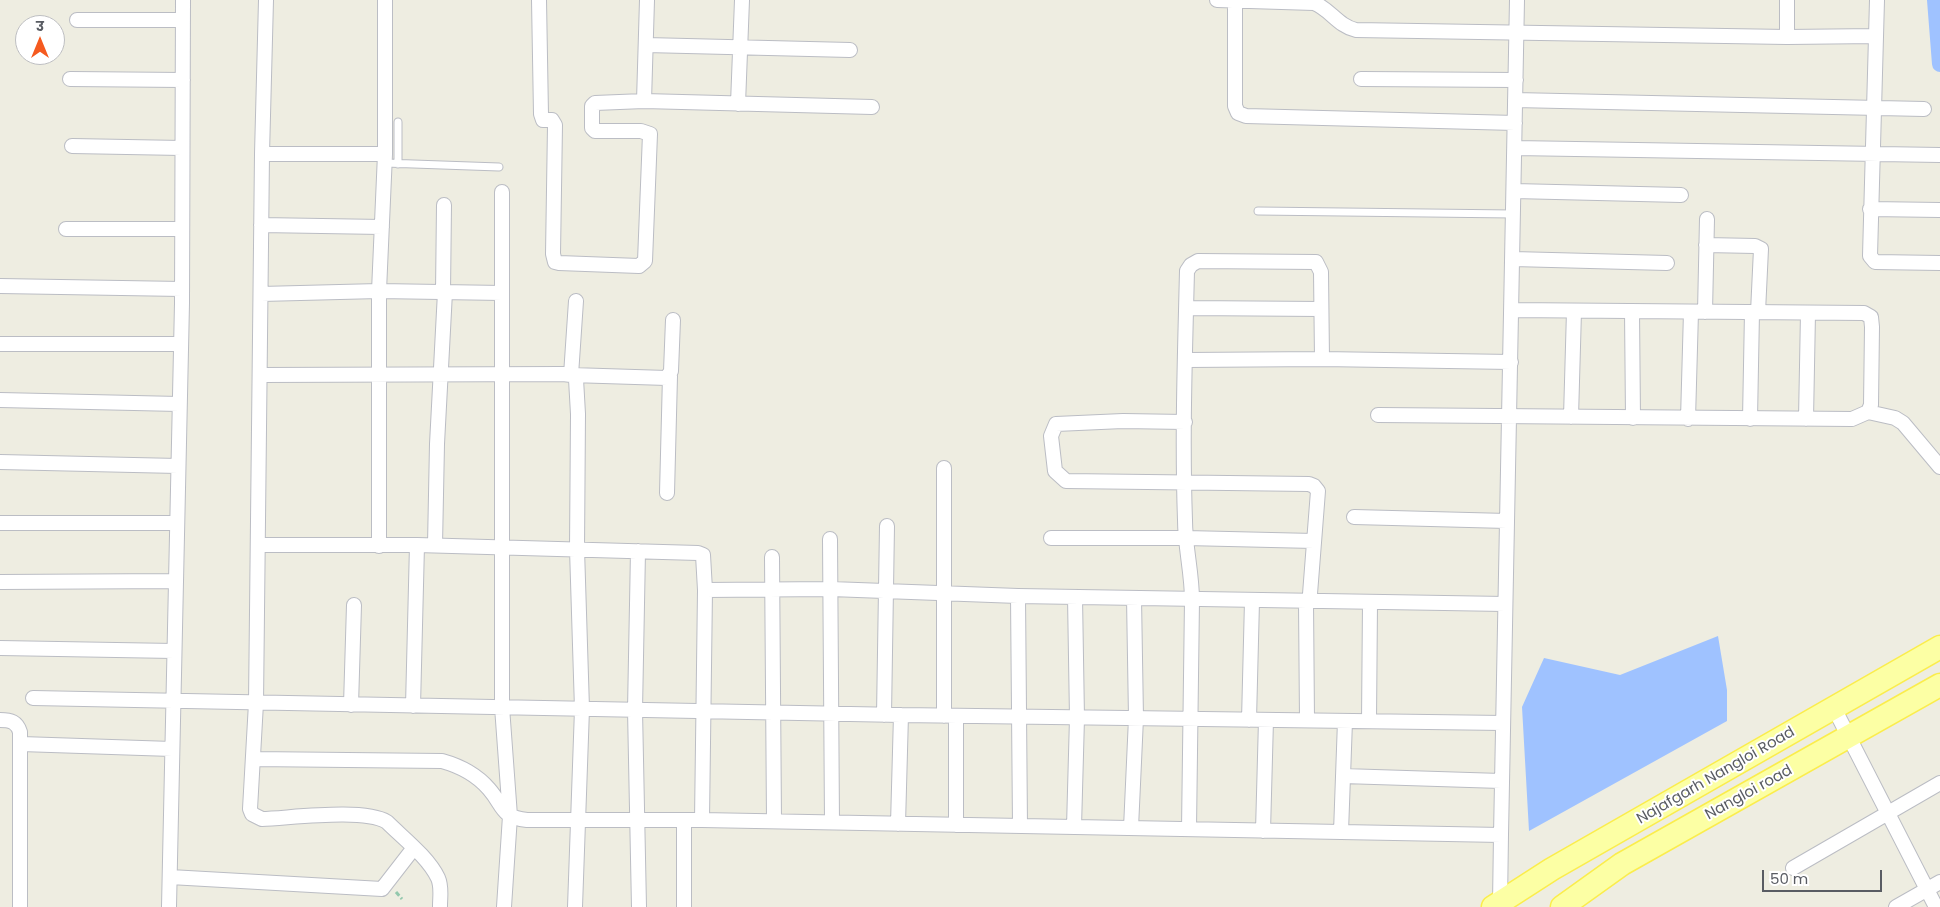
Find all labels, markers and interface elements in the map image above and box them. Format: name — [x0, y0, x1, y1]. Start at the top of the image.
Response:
north arrow — [15, 15, 65, 65]
text: उ — [36, 16, 44, 36]
street label: Najafgarh Nangloi Road — [1634, 723, 1798, 829]
street label: Nangloi road — [1702, 762, 1796, 824]
scale bar — [1765, 860, 1885, 892]
text: 50 m — [1770, 868, 1808, 889]

